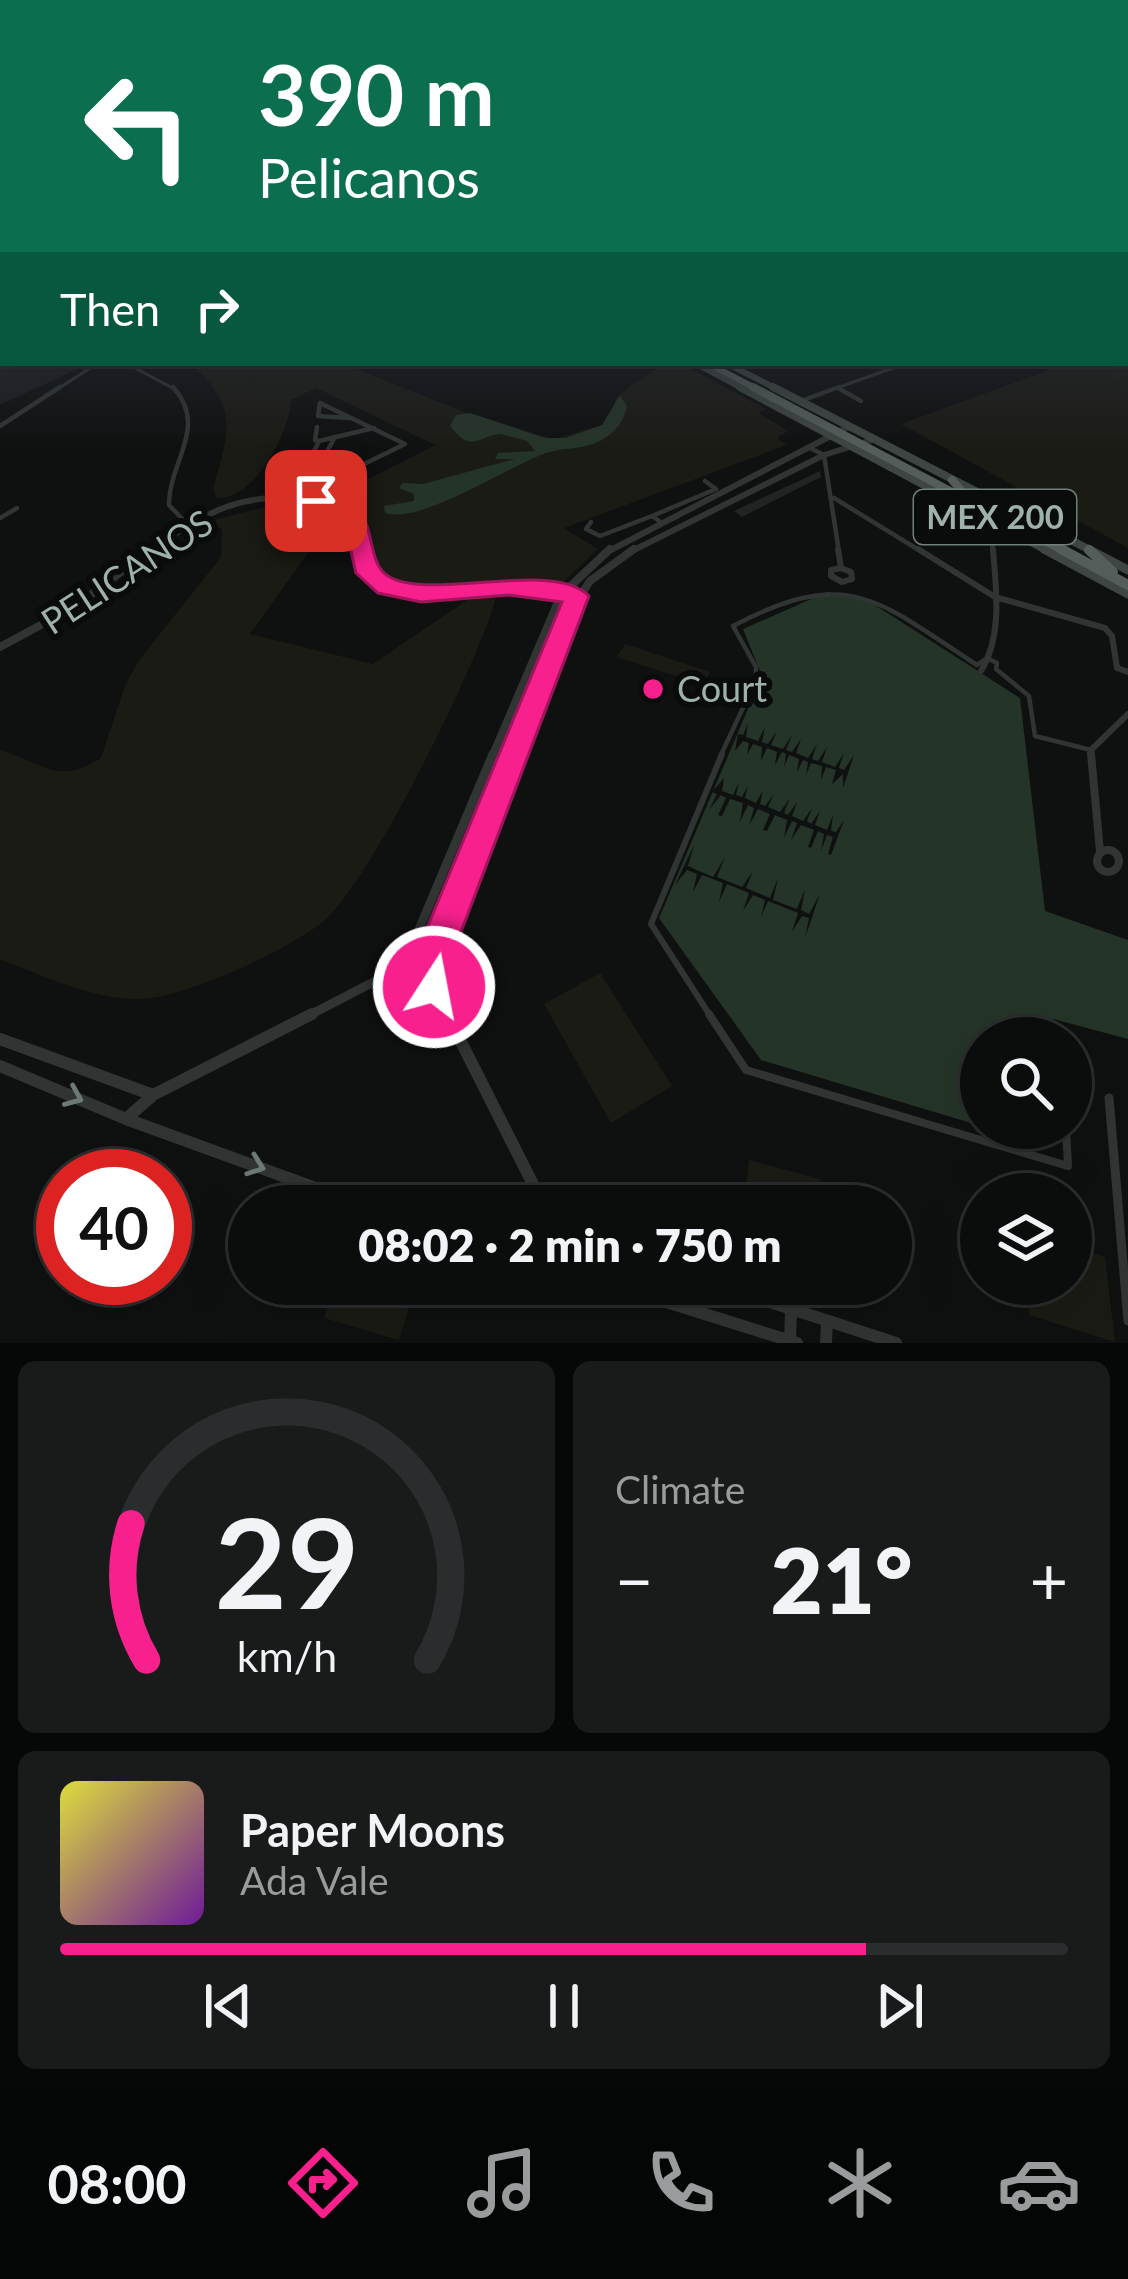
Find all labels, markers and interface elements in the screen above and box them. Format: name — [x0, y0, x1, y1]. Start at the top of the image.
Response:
text: 390 m — [258, 43, 495, 144]
icon: left — [60, 48, 216, 204]
text: Pelicanos — [258, 145, 480, 210]
icon: right — [184, 276, 250, 342]
text: Then — [60, 282, 160, 336]
pin — [265, 450, 367, 552]
icon: arrive — [283, 468, 349, 534]
road number: MEX 200 — [914, 490, 1076, 544]
street label: PELICANOS — [33, 500, 220, 643]
place label: Court — [677, 666, 767, 710]
marker: Court — [640, 676, 666, 702]
position arrow — [371, 924, 497, 1050]
map controls — [960, 1017, 1092, 1305]
button: search — [960, 1017, 1092, 1149]
one-way arrow — [61, 1082, 83, 1106]
speed limit sign: 40 — [36, 1149, 192, 1305]
one-way arrow — [245, 1152, 266, 1177]
button: layers — [960, 1173, 1092, 1305]
text: 08:02 · 2 min · 750 m — [358, 1218, 782, 1272]
text: Climate — [615, 1466, 745, 1512]
text: 29 — [214, 1486, 359, 1636]
text: 21° — [771, 1525, 912, 1633]
text: − — [615, 1540, 653, 1619]
text: + — [1030, 1540, 1068, 1619]
text: km/h — [236, 1630, 337, 1681]
text: Paper Moons — [240, 1803, 505, 1857]
text: Ada Vale — [240, 1857, 389, 1903]
icon: previous — [195, 1973, 261, 2039]
icon: pause — [531, 1973, 597, 2039]
icon: next — [867, 1973, 933, 2039]
icon: directions — [281, 2141, 365, 2225]
icon: music — [460, 2141, 544, 2225]
icon: phone — [639, 2141, 723, 2225]
icon: climate — [818, 2141, 902, 2225]
icon: car — [997, 2141, 1081, 2225]
text: 08:00 — [47, 2151, 187, 2216]

